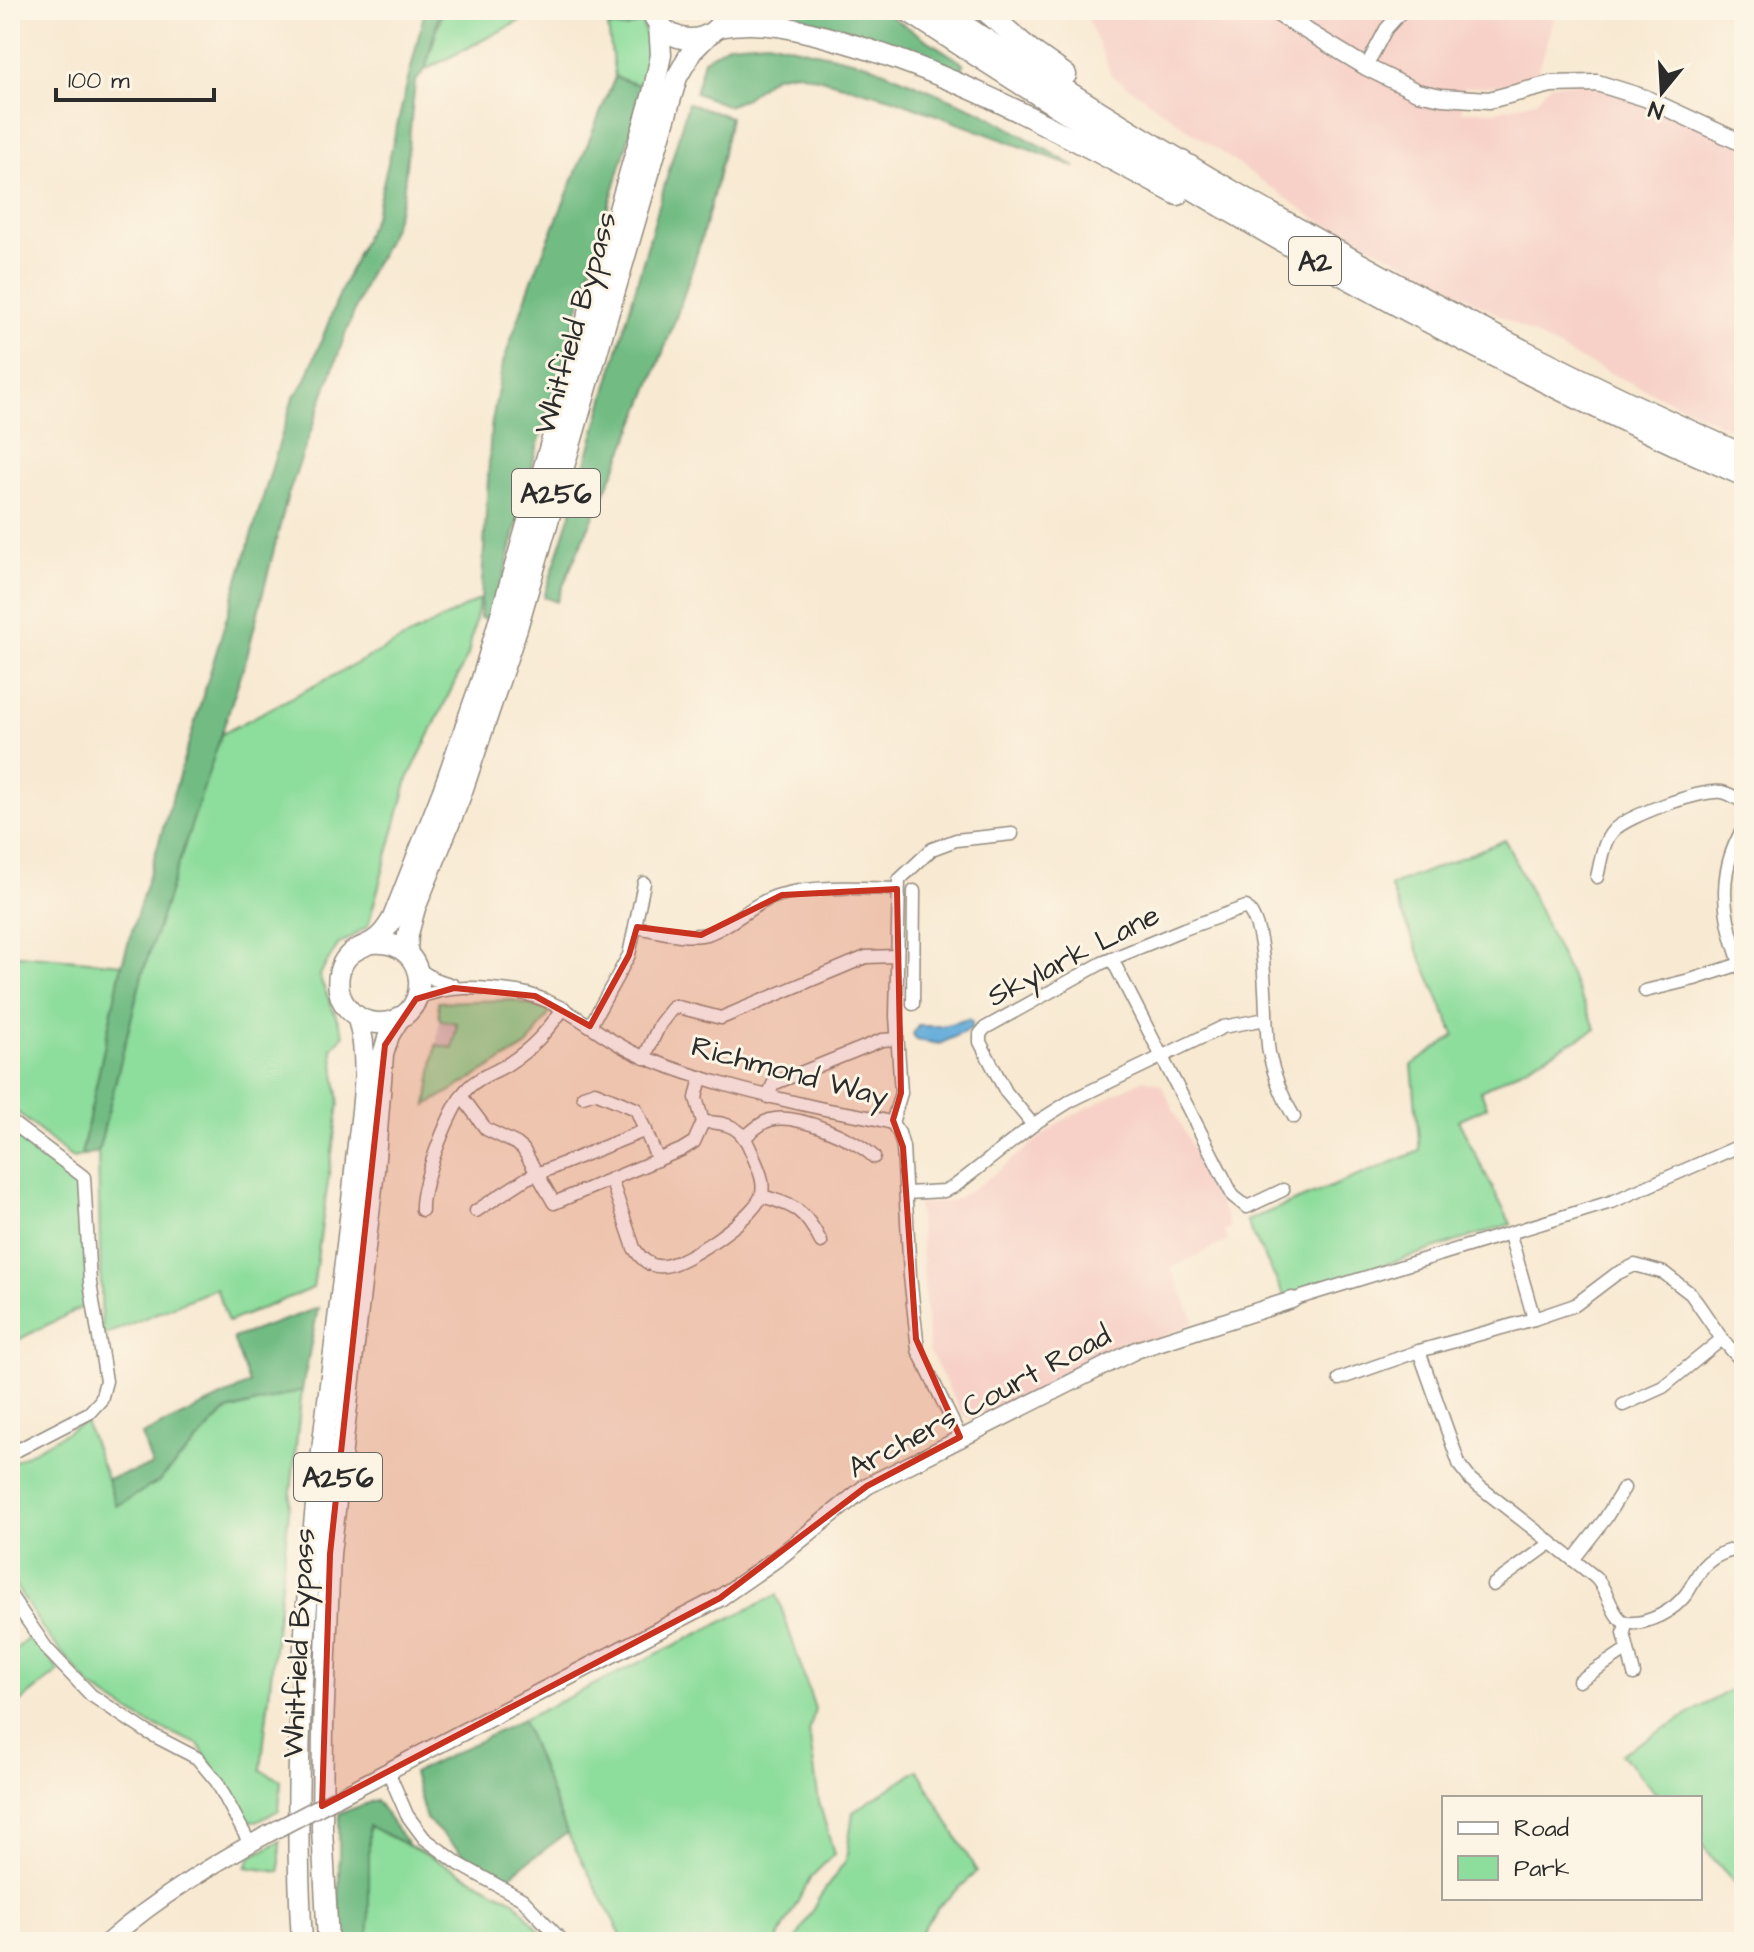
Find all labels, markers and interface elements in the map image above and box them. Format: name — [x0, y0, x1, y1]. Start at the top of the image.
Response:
scale bar — [56, 52, 214, 102]
north arrow — [1622, 52, 1702, 132]
text: 100 m — [68, 64, 130, 98]
text: N — [1645, 93, 1668, 126]
street label: Whitfield Bypass — [524, 207, 629, 440]
road number: A2 — [1289, 237, 1341, 285]
road number: A256 — [512, 469, 600, 517]
street label: Skylark Lane — [980, 894, 1167, 1018]
street label: Richmond Way — [686, 1025, 893, 1119]
street label: Archers Court Road — [841, 1315, 1118, 1489]
road number: A256 — [294, 1453, 382, 1501]
street label: Whitfield Bypass — [272, 1527, 327, 1759]
legend — [1442, 1796, 1702, 1900]
text: Road — [1514, 1812, 1569, 1846]
text: Park — [1514, 1852, 1570, 1886]

